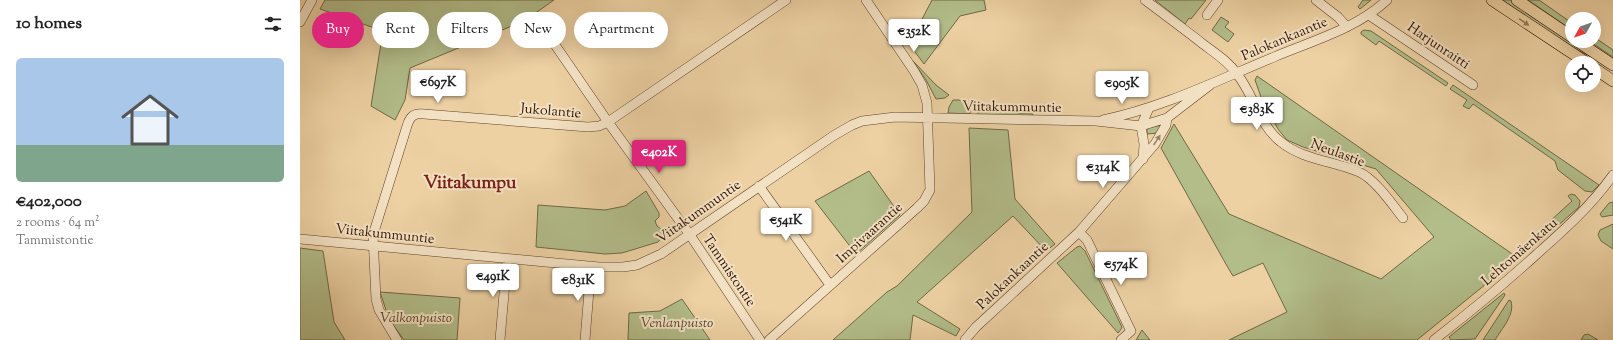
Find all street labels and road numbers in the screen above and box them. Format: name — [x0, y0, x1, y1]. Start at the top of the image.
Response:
street label: Palokankaantie — [1239, 13, 1331, 67]
street label: Harjunraitti — [1402, 18, 1473, 75]
street label: Viitakummuntie — [962, 97, 1062, 119]
street label: Jukolantie — [519, 99, 582, 125]
street label: Neulastie — [1307, 135, 1367, 173]
street label: Viitakummuntie — [653, 176, 746, 249]
street label: Impivaarantie — [833, 198, 908, 269]
street label: Lehtomäenkatu — [1478, 214, 1563, 291]
street label: Viitakummuntie — [334, 220, 435, 250]
street label: Tammistontie — [697, 231, 760, 311]
street label: Palokankaantie — [973, 238, 1054, 315]

